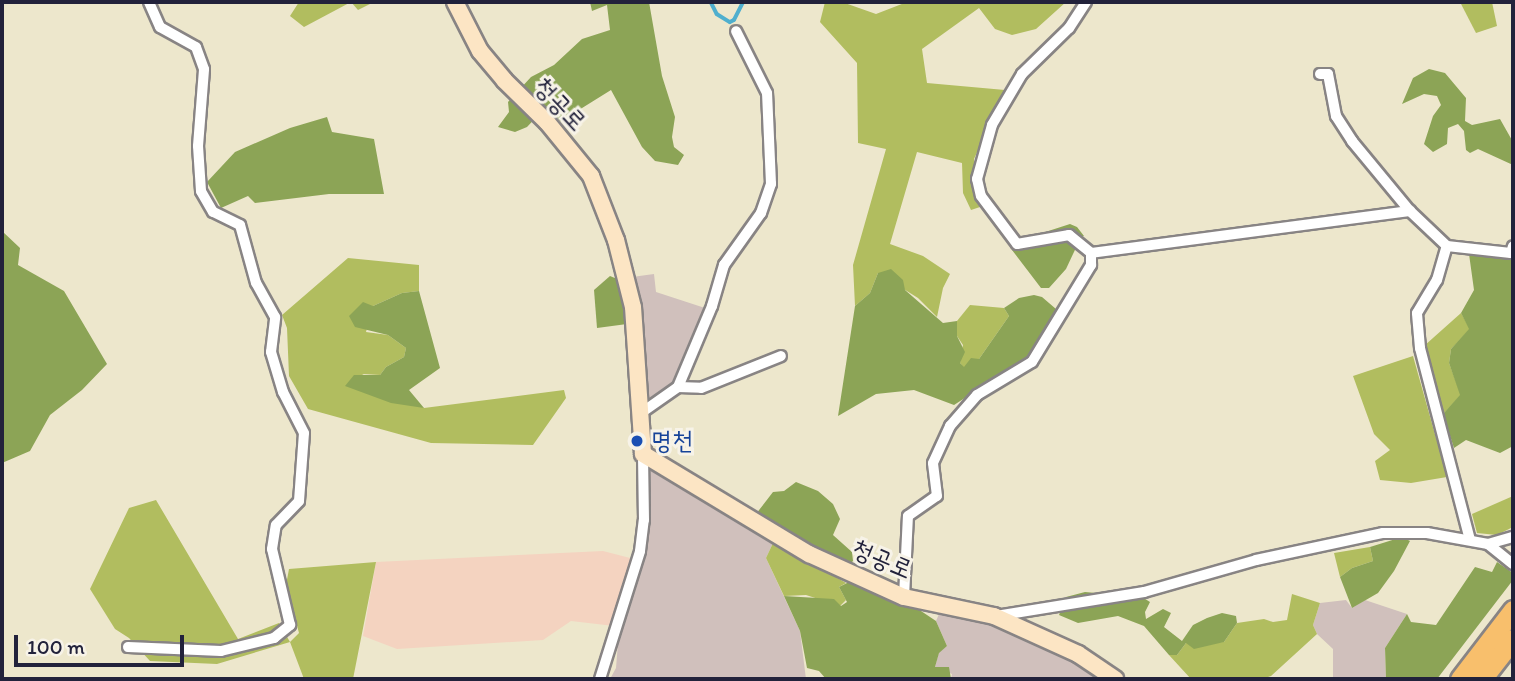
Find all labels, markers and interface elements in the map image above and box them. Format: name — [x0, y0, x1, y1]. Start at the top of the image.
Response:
street label: 청공로 — [527, 70, 593, 138]
place label: 명천 — [651, 425, 693, 457]
marker: 명천 — [629, 433, 645, 449]
street label: 청공로 — [847, 532, 917, 586]
scale bar — [18, 622, 187, 666]
text: 100 m — [27, 634, 85, 659]

